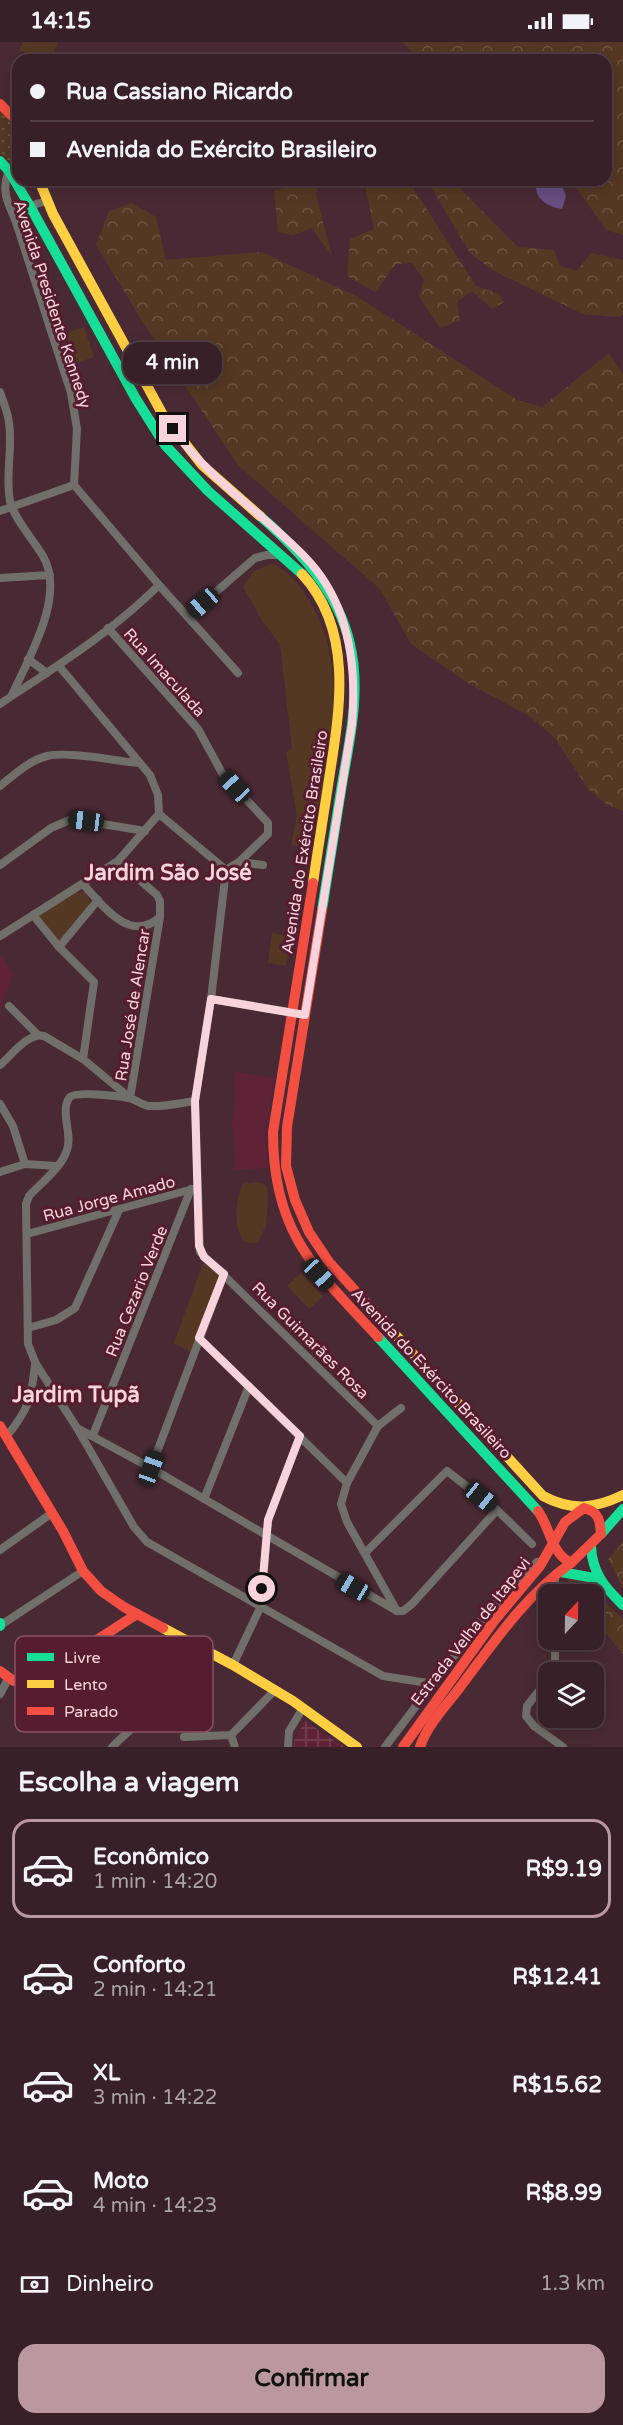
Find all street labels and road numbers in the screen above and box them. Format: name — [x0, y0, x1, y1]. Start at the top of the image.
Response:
street label: Avenida Presidente Kennedy — [9, 198, 95, 411]
street label: Rua Imaculada — [119, 624, 209, 721]
street label: Avenida do Exército Brasileiro — [277, 729, 333, 955]
street label: Rua José de Alencar — [111, 927, 155, 1083]
street label: Rua Jorge Amado — [41, 1172, 178, 1226]
street label: Rua Cezario Verde — [102, 1223, 172, 1360]
street label: Rua Guimarães Rosa — [247, 1278, 373, 1404]
street label: Avenida do Exército Brasileiro — [347, 1284, 516, 1463]
street label: Estrada Velha de Itapevi — [407, 1553, 535, 1710]

